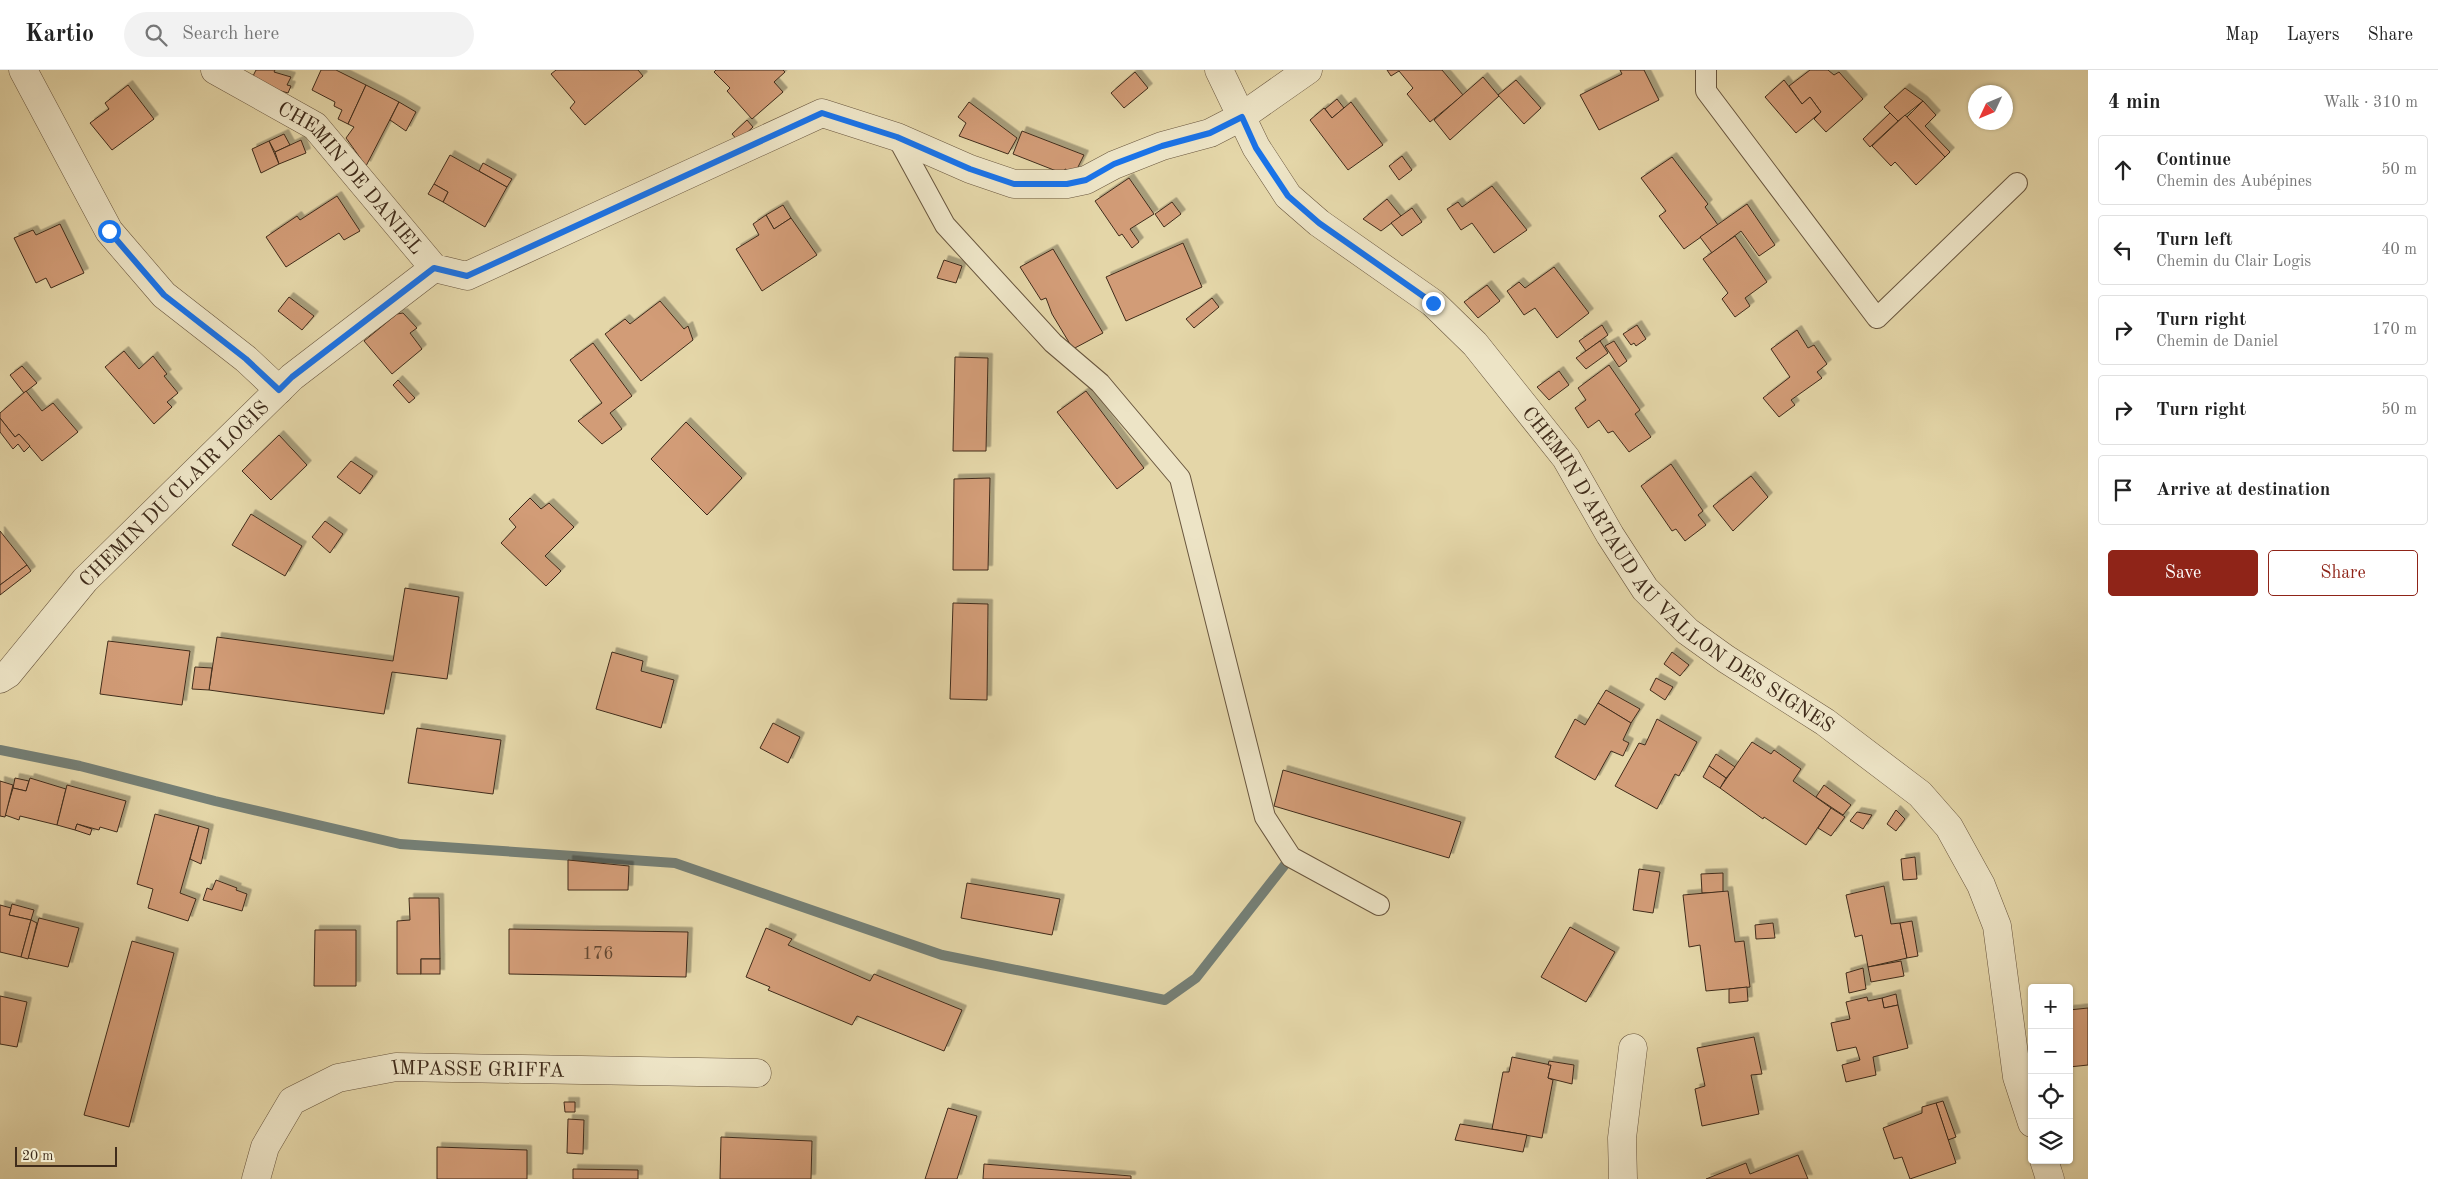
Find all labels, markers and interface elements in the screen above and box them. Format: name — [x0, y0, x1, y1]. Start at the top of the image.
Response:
search box — [124, 12, 474, 57]
icon: search — [142, 21, 170, 49]
text: Kartio — [25, 23, 94, 47]
text: Search here — [182, 25, 279, 44]
text: Map — [2225, 26, 2259, 44]
text: Layers — [2287, 26, 2339, 44]
text: Share — [2367, 26, 2413, 44]
north arrow — [1968, 85, 2013, 130]
text: 4 min — [2108, 92, 2161, 113]
text: Walk · 310 m — [2323, 95, 2418, 111]
street label: CHEMIN DE DANIEL — [274, 99, 426, 259]
text: Continue — [2156, 151, 2231, 170]
icon: ahead — [2109, 156, 2137, 184]
text: 50 m — [2381, 162, 2417, 178]
text: Chemin des Aubépines — [2156, 174, 2312, 190]
route start — [98, 220, 121, 243]
text: Turn left — [2156, 231, 2233, 250]
icon: left — [2109, 236, 2137, 264]
text: 40 m — [2381, 242, 2417, 258]
text: Chemin du Clair Logis — [2156, 254, 2311, 270]
route end — [1422, 292, 1445, 315]
text: Turn right — [2156, 311, 2246, 330]
icon: right — [2109, 316, 2137, 344]
text: 170 m — [2372, 322, 2417, 338]
text: Chemin de Daniel — [2156, 334, 2278, 350]
icon: right — [2109, 396, 2137, 424]
street label: CHEMIN DU CLAIR LOGIS — [76, 398, 274, 592]
text: Turn right — [2156, 401, 2246, 420]
text: 50 m — [2381, 402, 2417, 418]
street label: CHEMIN D'ARTAUD AU VALLON DES SIGNES — [1517, 404, 1837, 737]
icon: arrive — [2109, 476, 2137, 504]
text: Arrive at destination — [2156, 481, 2330, 500]
button: Save — [2108, 550, 2258, 596]
button: Share — [2268, 550, 2418, 596]
house number: 176 — [582, 945, 614, 963]
map controls — [2028, 984, 2073, 1164]
button: + — [2028, 984, 2073, 1029]
button: − — [2028, 1029, 2073, 1074]
street label: IMPASSE GRIFFA — [390, 1059, 565, 1082]
button: locate — [2028, 1074, 2073, 1119]
button: layers — [2028, 1119, 2073, 1164]
scale bar — [15, 1144, 118, 1167]
text: 20 m — [22, 1149, 53, 1163]

